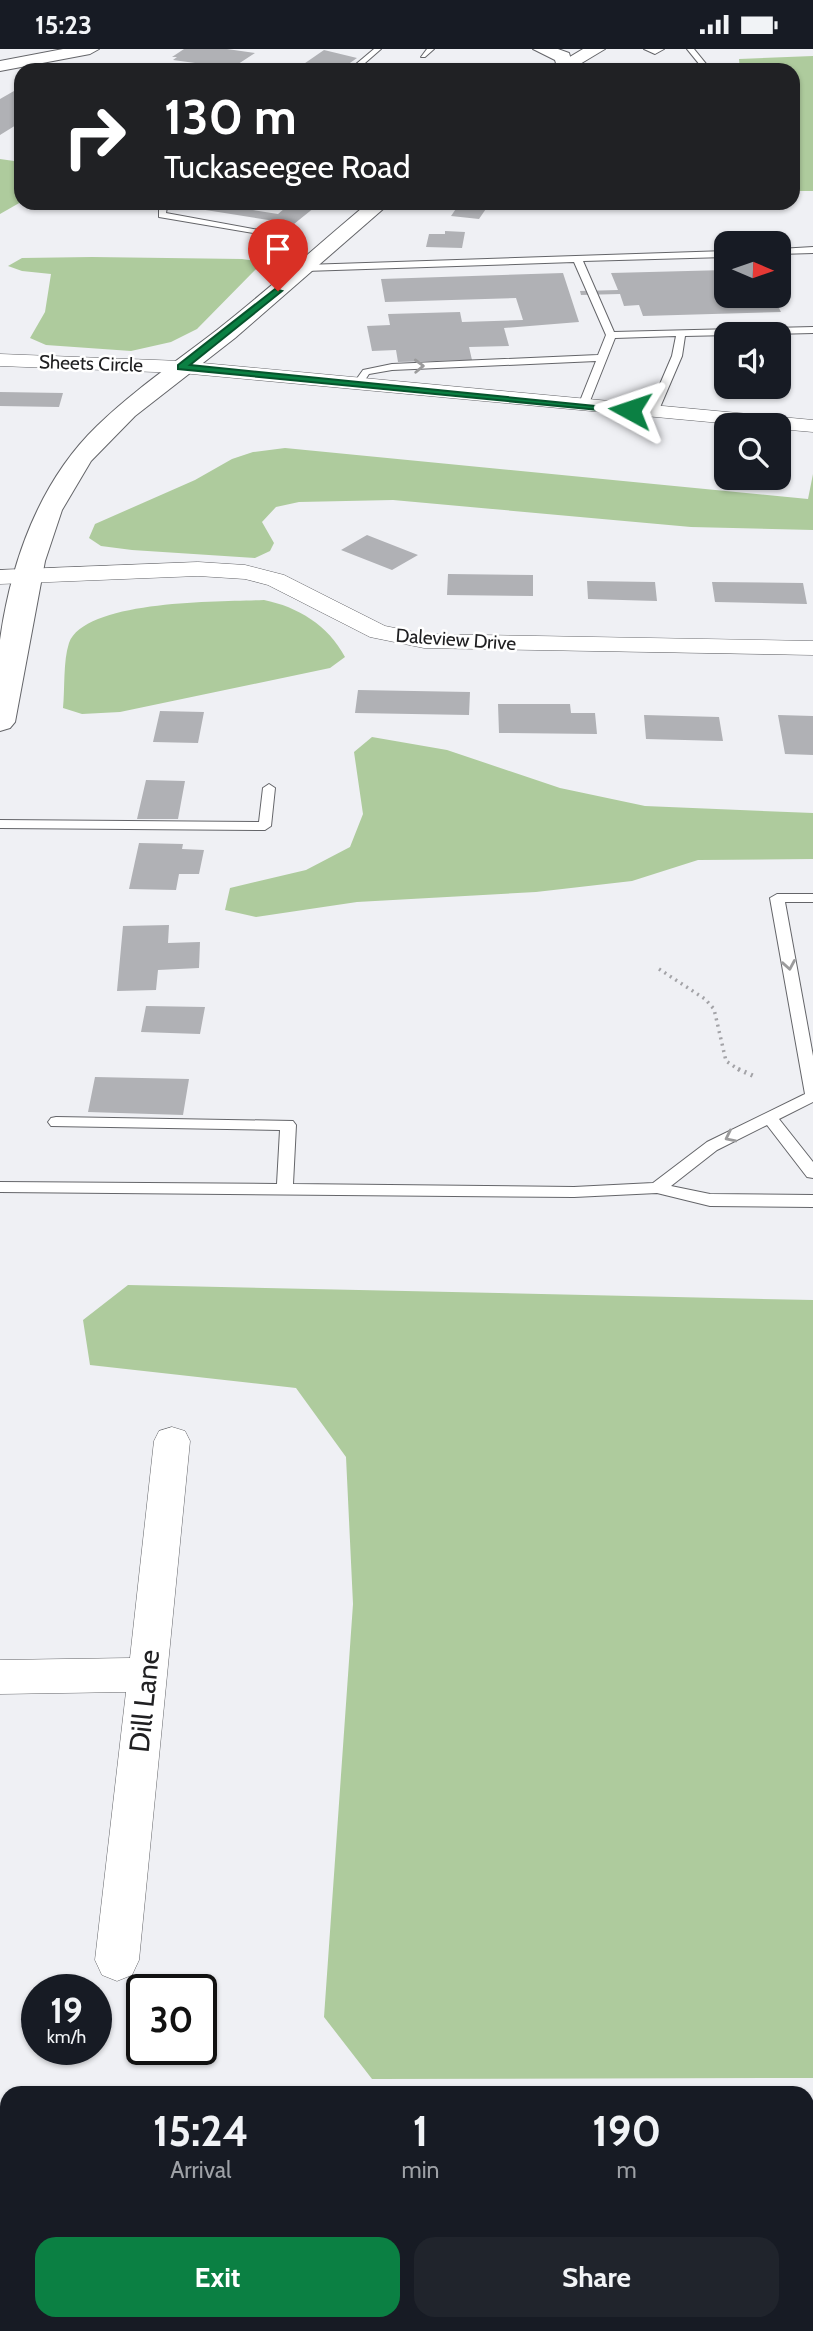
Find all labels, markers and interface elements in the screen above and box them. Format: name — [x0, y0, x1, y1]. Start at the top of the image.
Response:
text: 15:23 — [35, 9, 92, 41]
text: 130 m — [164, 87, 297, 146]
icon: right — [49, 91, 140, 182]
text: Tuckaseegee Road — [164, 147, 410, 186]
pin — [248, 219, 308, 291]
icon: arrive — [259, 230, 297, 268]
north arrow — [714, 231, 791, 308]
map controls — [714, 231, 791, 490]
button: sound — [714, 322, 791, 399]
street label: Sheets Circle — [39, 350, 144, 377]
one-way arrow — [414, 358, 425, 373]
position arrow — [593, 373, 667, 447]
button: search — [714, 413, 791, 490]
street label: Daleview Drive — [395, 624, 517, 655]
one-way arrow — [781, 959, 796, 971]
one-way arrow — [725, 1129, 737, 1143]
street label: Dill Lane — [122, 1648, 166, 1754]
speed limit sign: 30 — [126, 1974, 217, 2065]
text: 19 — [50, 1989, 83, 2032]
text: km/h — [47, 2026, 86, 2048]
text: 15:24 — [153, 2105, 249, 2157]
text: 1 — [413, 2105, 428, 2157]
text: 190 — [592, 2105, 661, 2157]
text: Arrival — [170, 2156, 231, 2184]
text: min — [402, 2156, 439, 2184]
text: m — [617, 2156, 637, 2184]
button: Exit — [35, 2237, 400, 2317]
button: Share — [414, 2237, 779, 2317]

